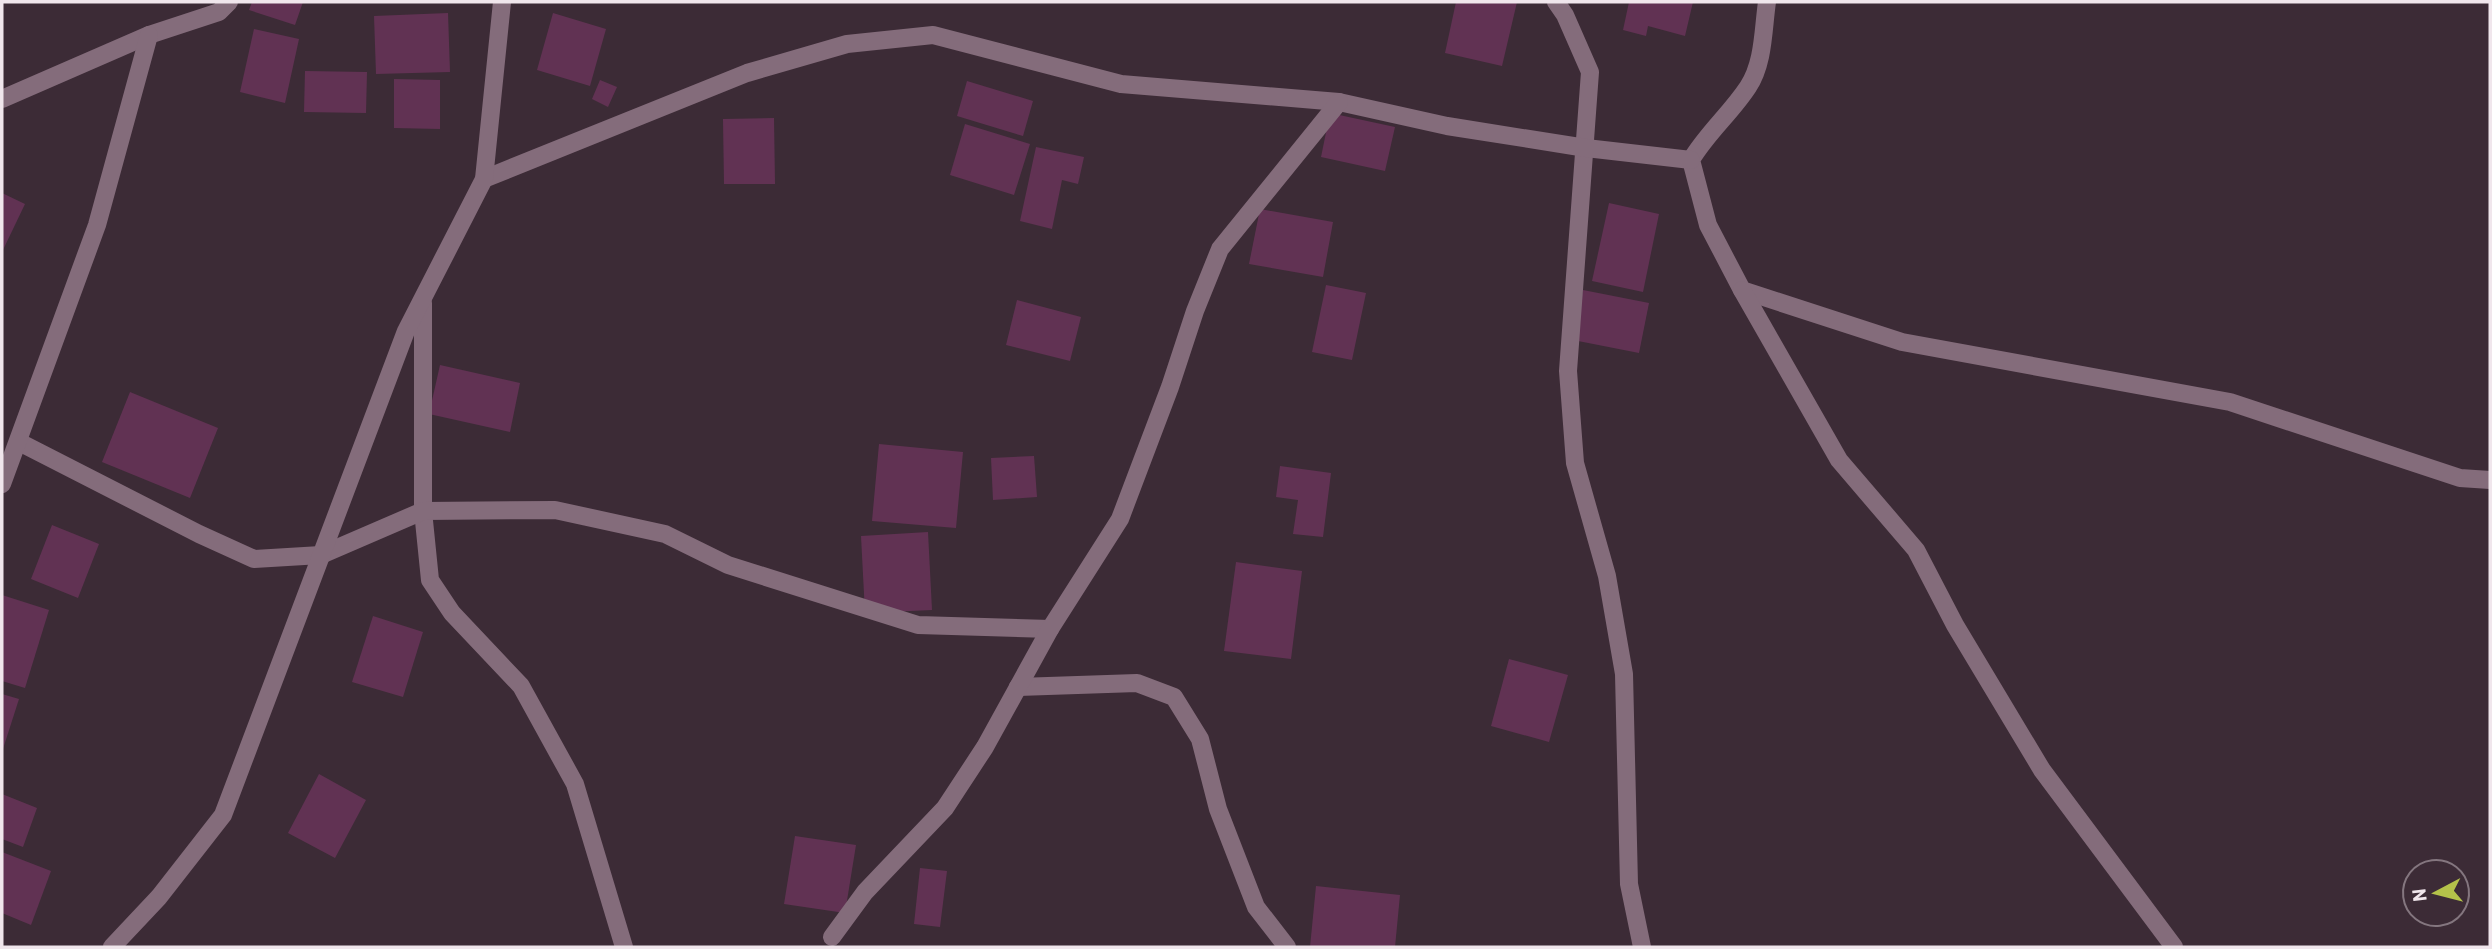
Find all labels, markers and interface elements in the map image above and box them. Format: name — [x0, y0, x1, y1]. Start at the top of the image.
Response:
north arrow — [2401, 858, 2471, 928]
text: N — [2406, 887, 2431, 903]

